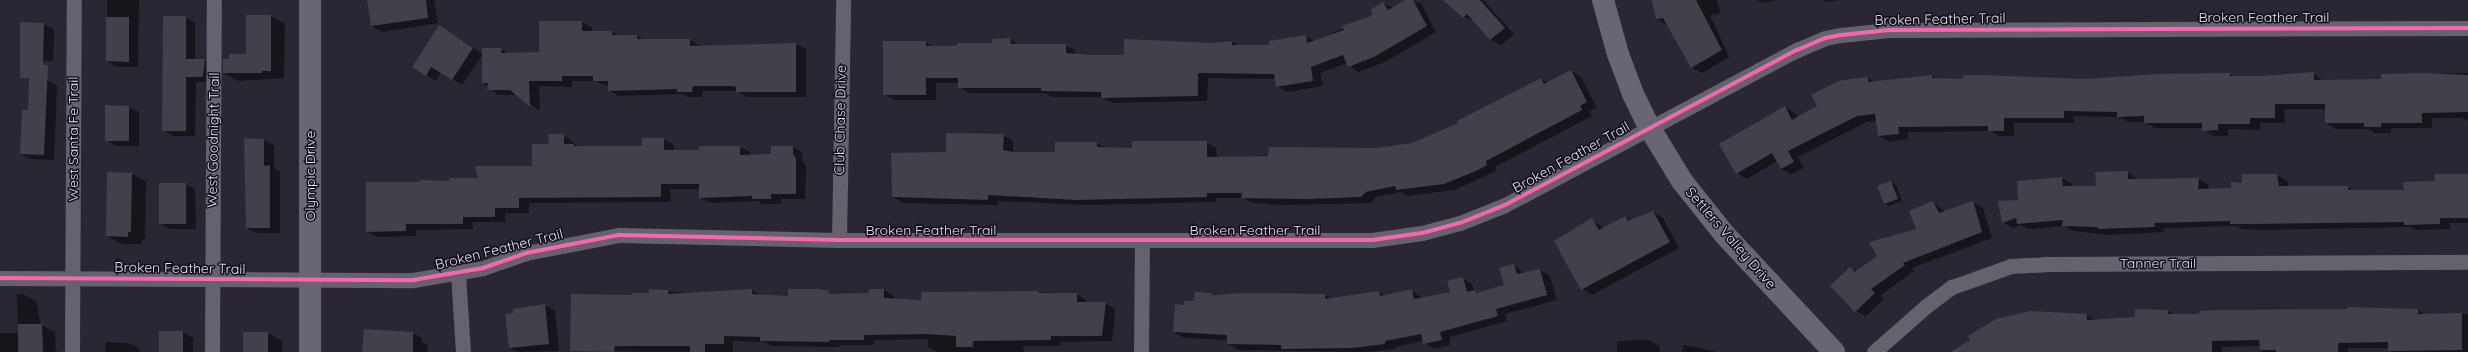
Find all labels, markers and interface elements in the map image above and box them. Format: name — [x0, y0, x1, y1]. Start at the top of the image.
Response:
street label: Broken Feather Trail — [1874, 9, 2006, 29]
street label: Broken Feather Trail — [2198, 9, 2330, 25]
street label: Club Chase Drive — [831, 65, 849, 175]
street label: West Goodnight Trail — [203, 72, 223, 208]
street label: West Santa Fe Trail — [65, 77, 81, 201]
street label: Broken Feather Trail — [1510, 118, 1632, 196]
street label: Olympic Drive — [302, 131, 318, 221]
street label: Settlers Valley Drive — [1682, 184, 1780, 292]
street label: Broken Feather Trail — [865, 222, 997, 238]
street label: Broken Feather Trail — [1189, 222, 1321, 238]
street label: Broken Feather Trail — [433, 225, 565, 273]
street label: Tanner Trail — [2120, 255, 2196, 271]
street label: Broken Feather Trail — [114, 258, 246, 278]

